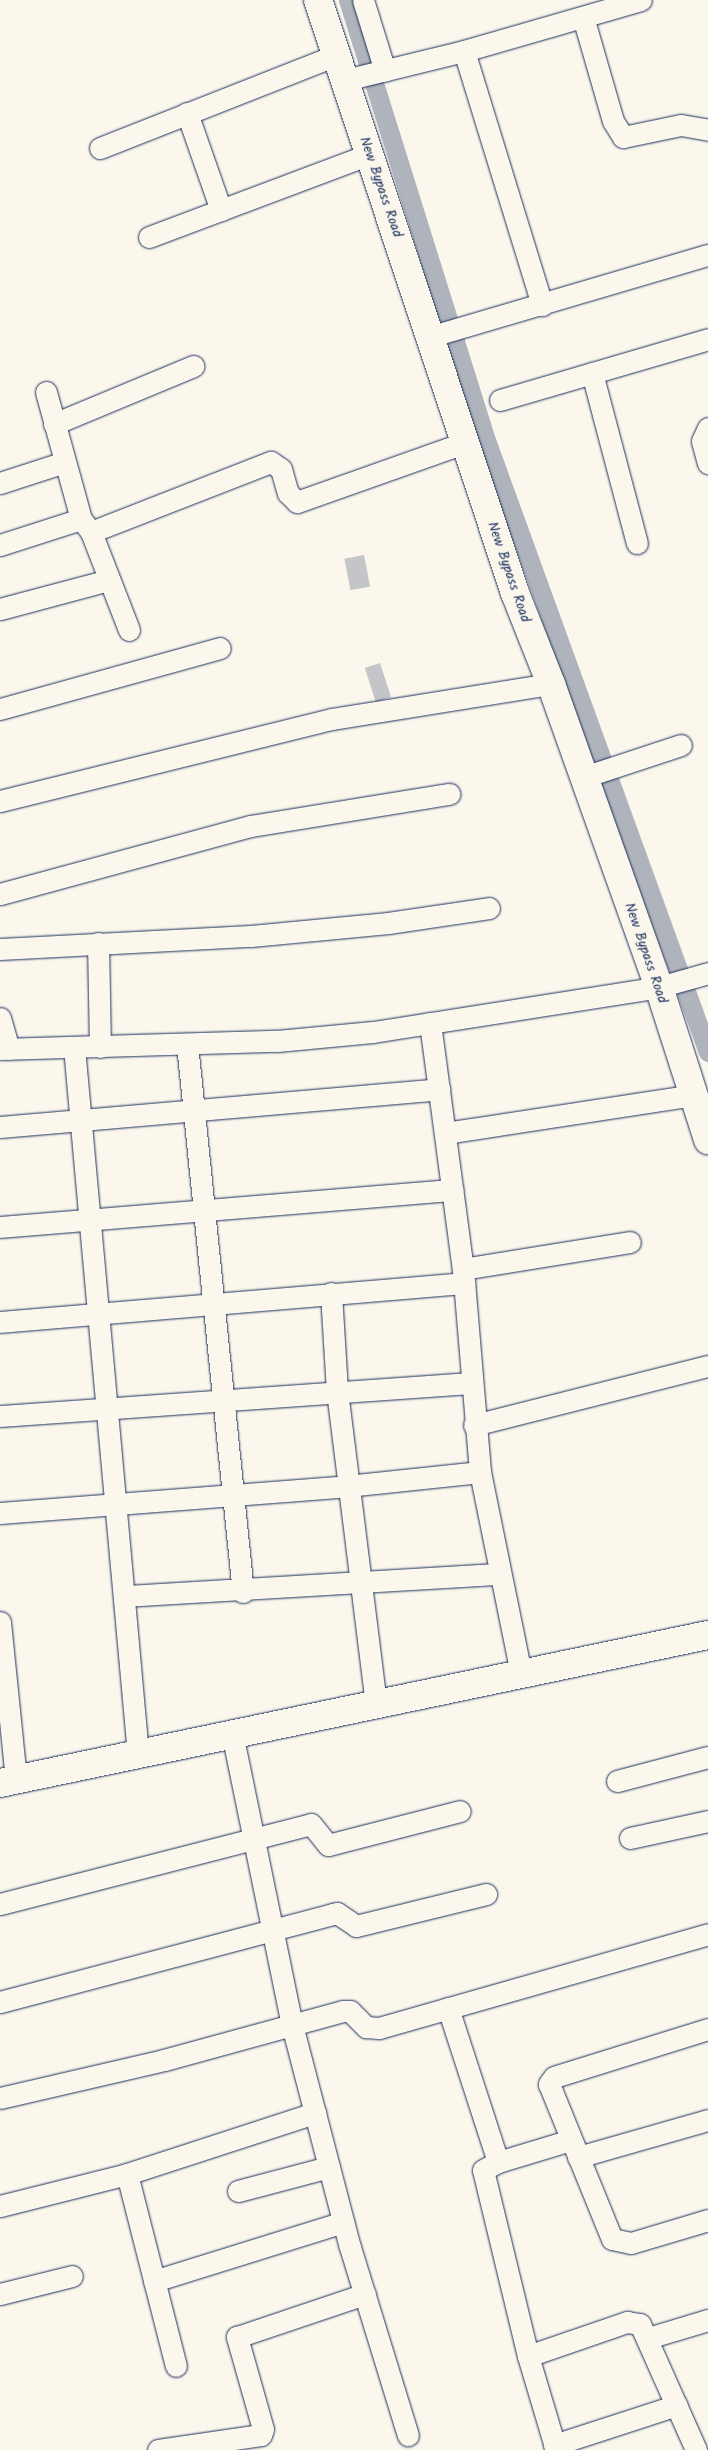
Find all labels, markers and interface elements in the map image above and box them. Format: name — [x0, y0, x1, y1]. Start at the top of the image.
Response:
street label: New Bypass Road — [356, 135, 406, 239]
street label: New Bypass Road — [484, 520, 534, 624]
street label: New Bypass Road — [621, 901, 671, 1005]

